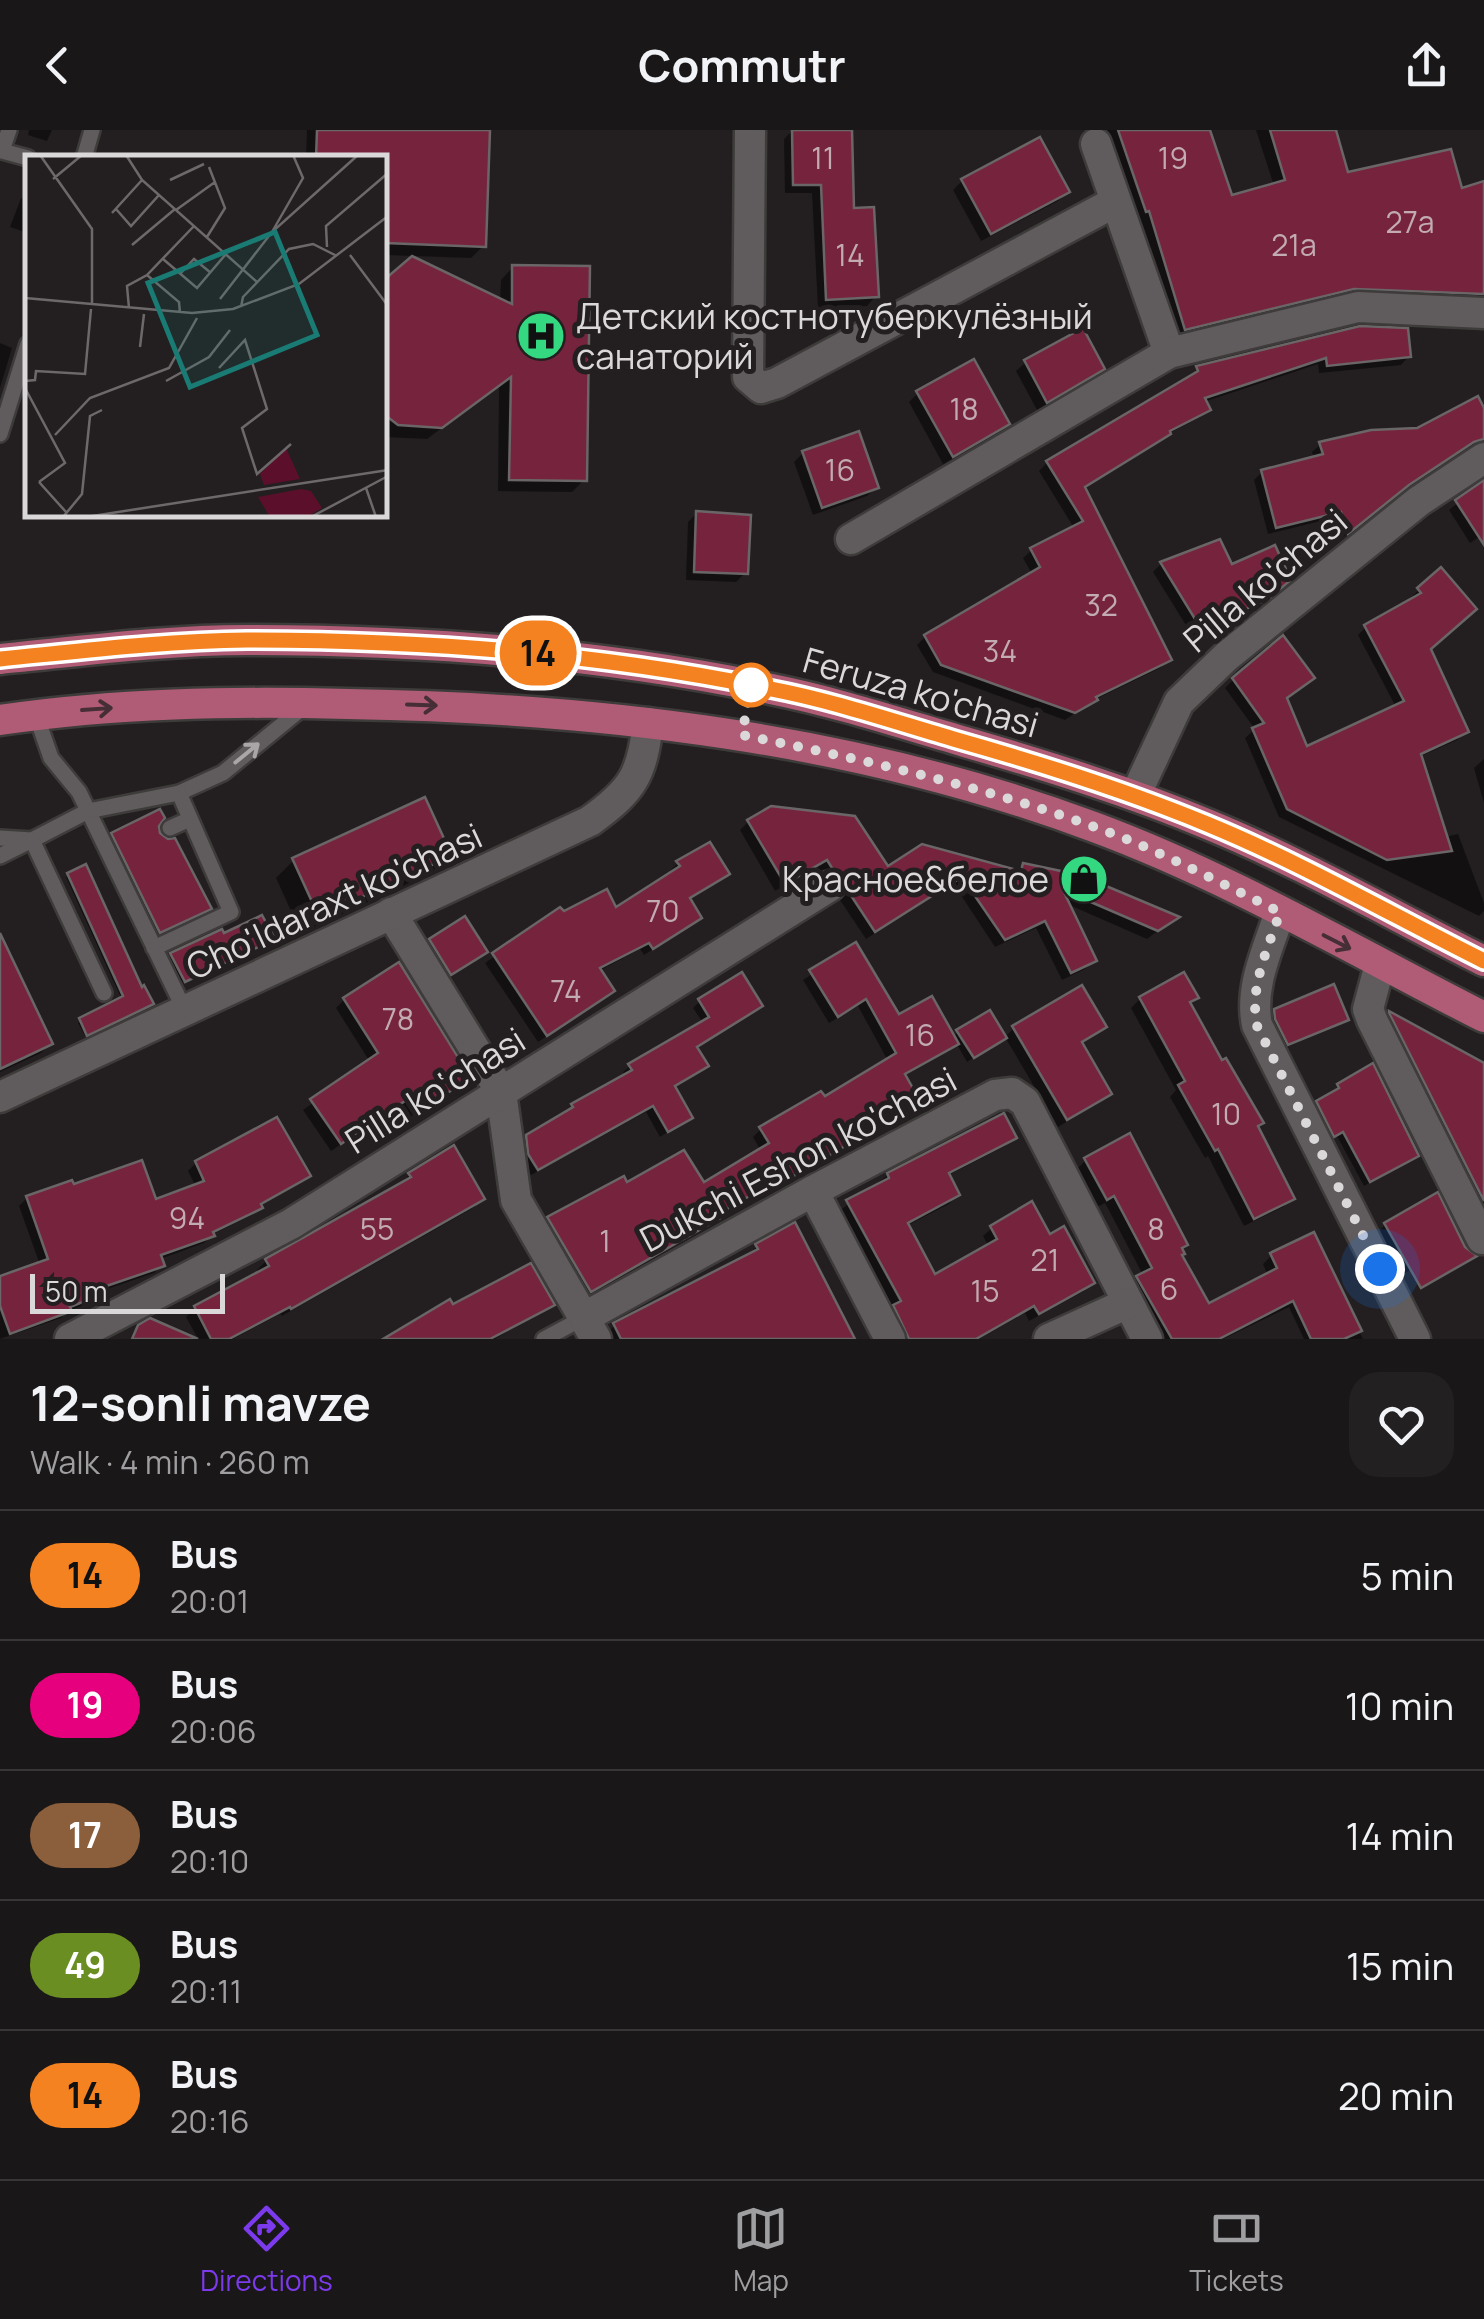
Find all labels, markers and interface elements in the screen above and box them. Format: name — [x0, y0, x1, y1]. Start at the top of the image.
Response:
text: Commutr — [638, 34, 846, 96]
icon: back — [30, 38, 85, 93]
icon: share — [1399, 38, 1454, 93]
house number: 11 — [811, 137, 835, 178]
house number: 19 — [1158, 137, 1188, 178]
inset map — [25, 155, 388, 518]
house number: 27а — [1386, 201, 1434, 242]
house number: 21а — [1271, 224, 1317, 265]
house number: 14 — [835, 234, 865, 275]
place label: Детский костнотуберкулёзный санаторий — [576, 292, 1093, 380]
hospital icon: Детский костнотуберкулёзный санаторий — [515, 310, 567, 362]
house number: 18 — [949, 388, 979, 429]
house number: 16 — [825, 449, 855, 490]
street label: Pilla ko'chasi — [1173, 497, 1357, 663]
house number: 32 — [1084, 584, 1118, 625]
line badge: 14 — [493, 620, 583, 686]
text: 14 — [520, 629, 556, 677]
house number: 34 — [983, 630, 1017, 671]
street label: Feruza ko'chasi — [798, 635, 1044, 749]
unlabelled marker — [730, 664, 772, 706]
one-way arrow — [405, 696, 437, 715]
one-way arrow — [80, 700, 112, 719]
one-way arrow — [234, 743, 260, 765]
street label: Cho'ldaraxt ko'chasi — [178, 811, 490, 991]
shop icon: Красное&белое — [1058, 853, 1110, 905]
place label: Красное&белое — [782, 855, 1049, 903]
house number: 70 — [646, 890, 680, 931]
one-way arrow — [1322, 933, 1351, 952]
house number: 74 — [550, 970, 582, 1011]
house number: 78 — [382, 998, 414, 1039]
house number: 16 — [905, 1014, 935, 1055]
street label: Pilla ko‘chasi — [336, 1016, 534, 1164]
street label: Dukchi Eshon ko'chasi — [631, 1055, 965, 1263]
house number: 10 — [1211, 1093, 1241, 1134]
house number: 94 — [169, 1197, 205, 1238]
house number: 55 — [360, 1208, 394, 1249]
house number: 8 — [1147, 1208, 1165, 1249]
house number: 1 — [599, 1220, 611, 1261]
house number: 21 — [1031, 1239, 1059, 1280]
your location — [1355, 1244, 1405, 1294]
house number: 6 — [1160, 1268, 1178, 1309]
scale bar — [30, 1269, 225, 1314]
house number: 15 — [970, 1270, 1000, 1311]
text: 50 m — [45, 1272, 108, 1310]
text: 12-sonli mavze — [30, 1370, 371, 1435]
button: heart — [1349, 1372, 1454, 1477]
text: Walk · 4 min · 260 m — [30, 1440, 310, 1484]
text: Bus — [170, 1527, 238, 1579]
text: 5 min — [1361, 1549, 1454, 1601]
text: 14 — [67, 1551, 103, 1599]
text: 20:01 — [170, 1579, 249, 1623]
text: Bus — [170, 1657, 238, 1709]
text: 10 min — [1345, 1679, 1454, 1731]
text: 19 — [66, 1681, 104, 1729]
text: 20:06 — [170, 1709, 257, 1753]
text: Bus — [170, 1787, 238, 1839]
text: 14 min — [1346, 1809, 1454, 1861]
text: 17 — [68, 1811, 102, 1859]
text: 20:10 — [170, 1839, 249, 1883]
text: Bus — [170, 1917, 238, 1969]
text: 15 min — [1346, 1939, 1454, 1991]
text: 49 — [64, 1941, 106, 1989]
text: 20:11 — [170, 1969, 242, 2013]
text: Bus — [170, 2047, 238, 2099]
text: 20 min — [1338, 2069, 1454, 2121]
text: 14 — [67, 2071, 103, 2119]
text: 20:16 — [170, 2099, 250, 2143]
tab: Directions — [200, 2201, 333, 2299]
tab: Map — [733, 2201, 789, 2299]
tab: Tickets — [1189, 2201, 1284, 2299]

